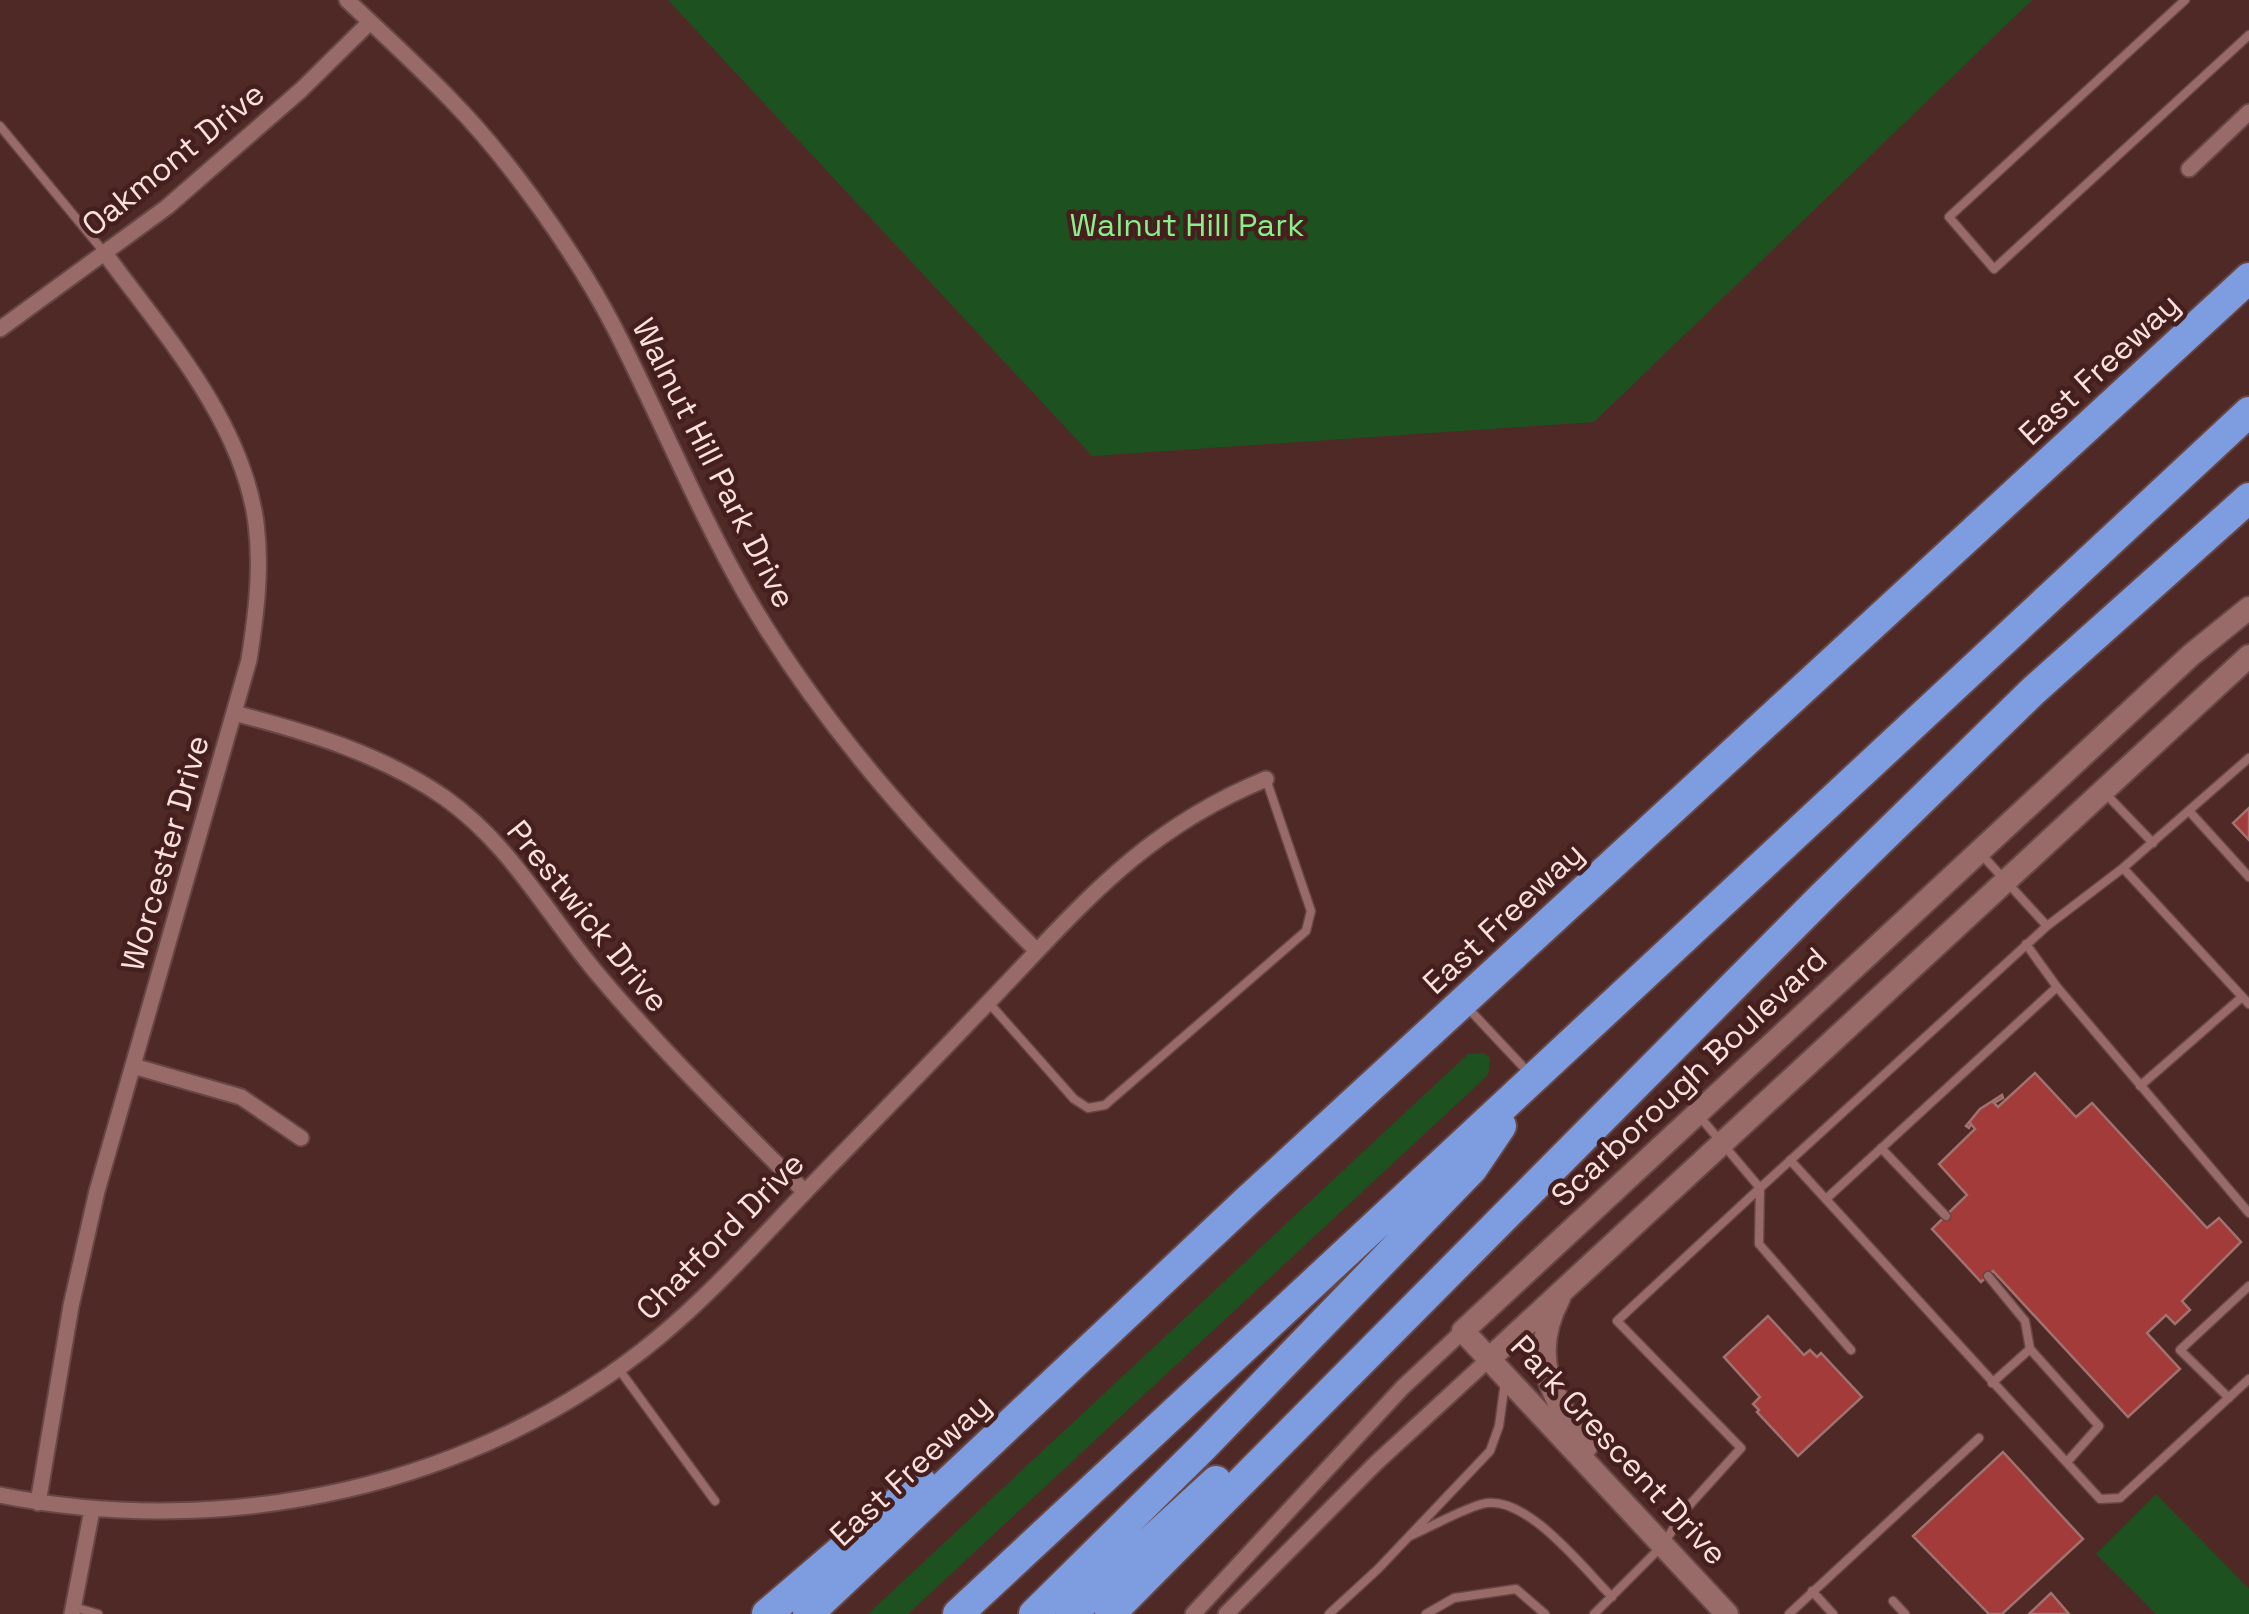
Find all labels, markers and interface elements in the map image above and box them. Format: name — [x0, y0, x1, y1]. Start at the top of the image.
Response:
street label: Oakmont Drive — [74, 73, 272, 245]
park label: Walnut Hill Park — [1069, 205, 1305, 245]
street label: East Freeway — [2010, 284, 2188, 454]
street label: Walnut Hill Park Drive — [624, 311, 804, 615]
street label: Worcester Drive — [112, 730, 218, 976]
street label: Prestwick Drive — [498, 812, 678, 1020]
street label: East Freeway — [1414, 833, 1592, 1003]
street label: Scarborough Boulevard — [1543, 939, 1835, 1215]
street label: Chatford Drive — [628, 1144, 812, 1328]
street label: Park Crescent Drive — [1502, 1327, 1736, 1573]
street label: East Freeway — [821, 1385, 999, 1555]

